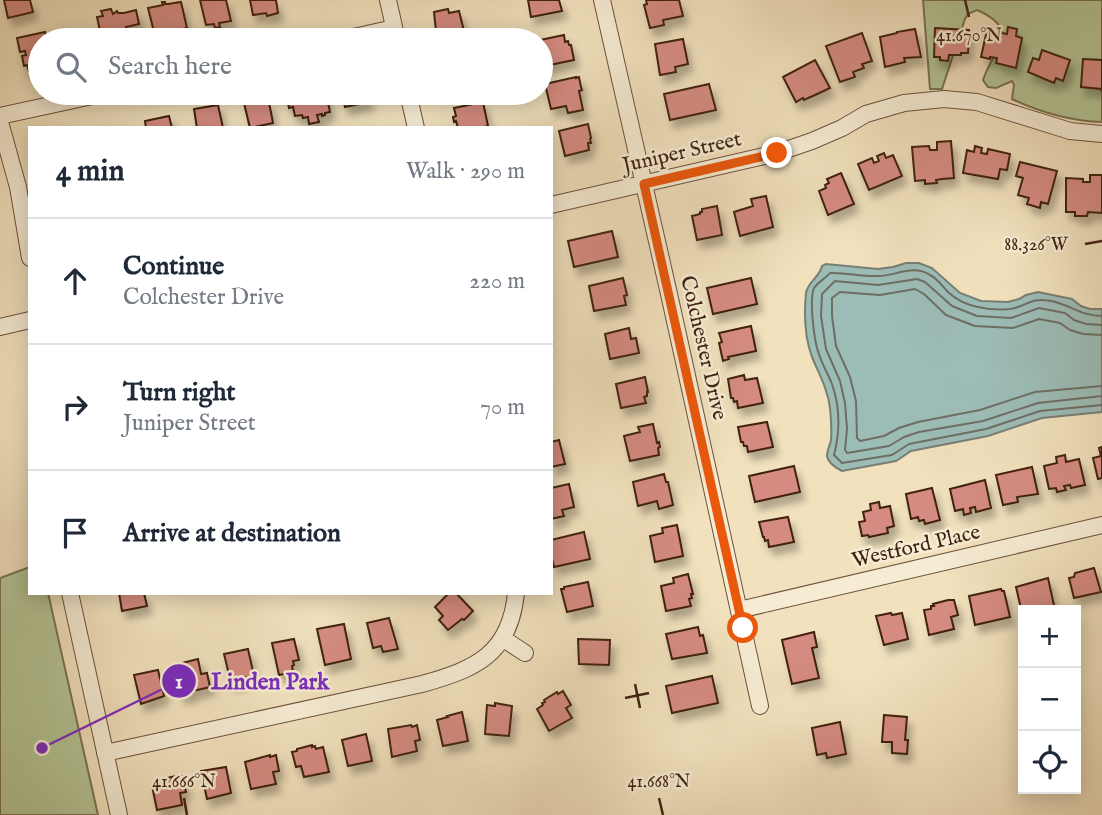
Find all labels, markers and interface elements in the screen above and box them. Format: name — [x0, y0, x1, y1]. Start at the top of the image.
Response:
text: 41.670°N — [936, 25, 1002, 48]
search box — [28, 28, 553, 105]
icon: search — [52, 48, 90, 86]
text: Search here — [108, 50, 232, 83]
street label: Juniper Street — [618, 126, 744, 180]
route end — [761, 137, 792, 168]
text: 4 min — [56, 153, 124, 191]
text: Walk · 290 m — [406, 157, 525, 186]
text: 88.326°W — [1004, 234, 1069, 257]
text: Continue — [123, 250, 224, 283]
icon: ahead — [56, 262, 94, 300]
text: 220 m — [469, 267, 525, 296]
street label: Colchester Drive — [673, 273, 733, 423]
text: Colchester Drive — [123, 283, 284, 312]
text: Turn right — [123, 376, 236, 409]
icon: right — [56, 388, 94, 426]
text: 70 m — [480, 393, 525, 422]
text: Juniper Street — [123, 409, 256, 438]
icon: arrive — [56, 514, 94, 552]
text: Arrive at destination — [123, 517, 341, 550]
street label: Westford Place — [849, 519, 983, 575]
map controls — [1018, 605, 1081, 794]
button: + — [1018, 605, 1081, 668]
route start — [727, 612, 758, 643]
callout: Linden Park — [162, 659, 343, 703]
text: Linden Park — [211, 668, 330, 697]
button: − — [1018, 668, 1081, 731]
text: 1 — [175, 669, 183, 696]
button: locate — [1018, 731, 1081, 794]
text: 41.666°N — [152, 771, 216, 794]
text: 41.668°N — [628, 771, 691, 794]

